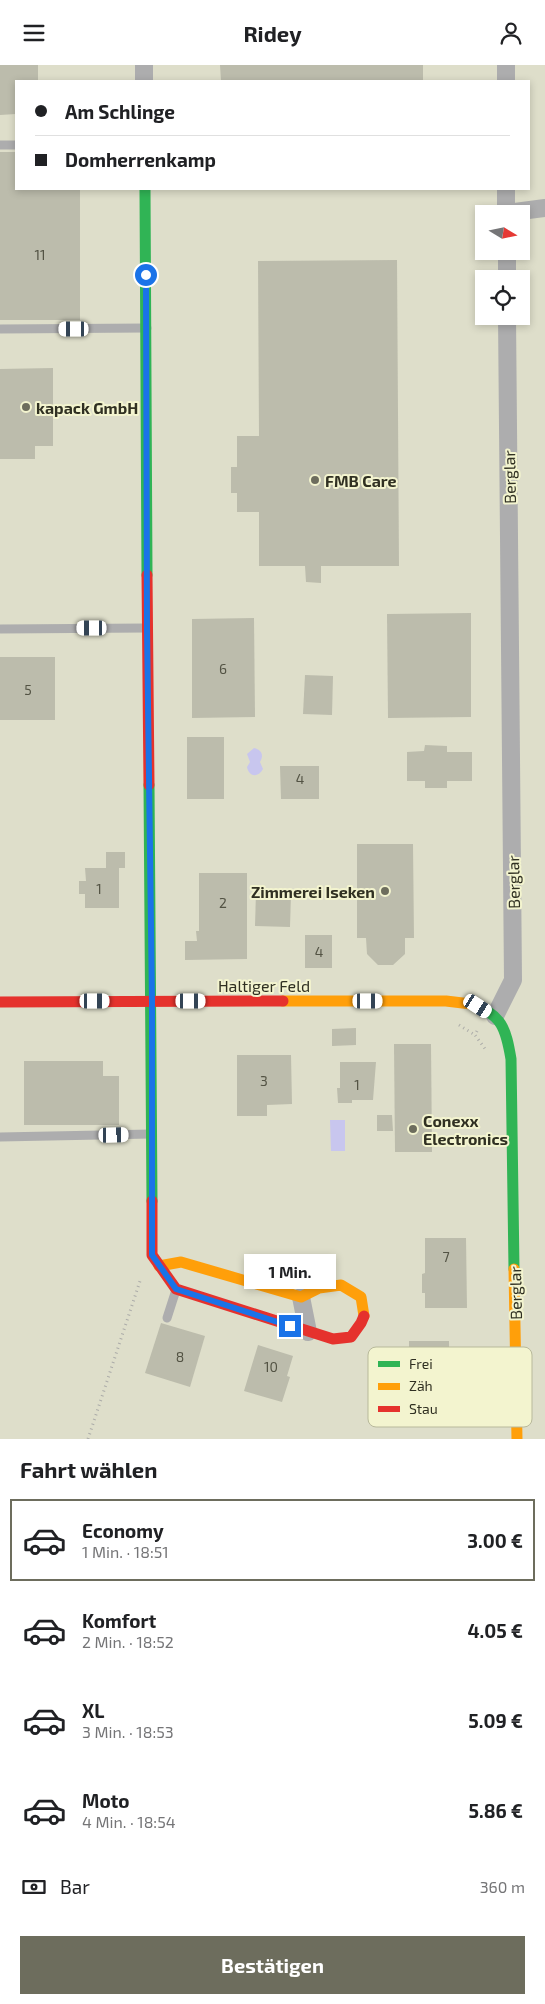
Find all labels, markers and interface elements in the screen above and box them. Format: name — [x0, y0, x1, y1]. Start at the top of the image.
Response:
icon: menu — [20, 19, 48, 47]
icon: person — [497, 19, 525, 47]
text: Ridey — [243, 20, 302, 46]
text: Am Schlinge — [65, 100, 175, 123]
text: Domherrenkamp — [65, 148, 216, 171]
north arrow — [475, 205, 530, 260]
map controls — [475, 205, 530, 325]
house number: 11 — [34, 246, 46, 263]
route start — [135, 264, 157, 286]
button: locate — [475, 270, 530, 325]
car — [59, 322, 89, 337]
place label: kapack GmbH — [36, 398, 138, 417]
marker: kapack GmbH — [20, 401, 32, 413]
street label: Berglar — [499, 449, 519, 504]
place label: FMB Care — [325, 471, 397, 490]
marker: FMB Care — [309, 474, 321, 486]
car — [77, 621, 107, 636]
house number: 6 — [219, 660, 227, 677]
house number: 5 — [24, 681, 32, 698]
house number: 4 — [296, 770, 304, 787]
street label: Berglar — [503, 854, 523, 909]
house number: 1 — [96, 880, 102, 897]
place label: Zimmerei Iseken — [251, 882, 375, 901]
marker: Zimmerei Iseken — [379, 885, 391, 897]
house number: 2 — [219, 894, 227, 911]
house number: 4 — [315, 943, 323, 960]
street label: Haltiger Feld — [218, 976, 310, 995]
car — [461, 992, 494, 1020]
car — [80, 994, 110, 1009]
car — [176, 994, 206, 1009]
car — [353, 994, 383, 1009]
house number: 3 — [260, 1072, 268, 1089]
house number: 1 — [354, 1076, 360, 1093]
place label: Conexx Electronics — [423, 1111, 508, 1148]
marker: Conexx Electronics — [407, 1123, 419, 1135]
car — [98, 1127, 129, 1143]
house number: 7 — [442, 1248, 450, 1265]
callout: 1 Min. — [244, 1253, 336, 1289]
text: 1 Min. — [269, 1262, 311, 1281]
street label: Berglar — [505, 1265, 525, 1320]
route end — [279, 1315, 301, 1337]
legend — [368, 1347, 532, 1427]
house number: 8 — [176, 1348, 184, 1365]
text: Frei — [409, 1355, 433, 1372]
house number: 10 — [264, 1358, 278, 1375]
text: Zäh — [409, 1377, 433, 1394]
text: Stau — [409, 1400, 438, 1417]
text: Fahrt wählen — [20, 1456, 158, 1482]
icon: car — [22, 1518, 67, 1563]
text: Economy — [82, 1519, 164, 1542]
text: 3.00 € — [467, 1529, 523, 1552]
text: 1 Min. · 18:51 — [82, 1542, 169, 1561]
icon: car — [22, 1608, 67, 1653]
text: Komfort — [82, 1609, 156, 1632]
text: 4.05 € — [467, 1619, 523, 1642]
text: 2 Min. · 18:52 — [82, 1632, 174, 1651]
icon: car — [22, 1698, 67, 1743]
text: XL — [82, 1699, 104, 1722]
text: 5.09 € — [468, 1709, 523, 1732]
text: 3 Min. · 18:53 — [82, 1722, 174, 1741]
icon: car — [22, 1788, 67, 1833]
text: Moto — [82, 1789, 130, 1812]
text: 5.86 € — [469, 1799, 523, 1822]
text: 4 Min. · 18:54 — [82, 1812, 176, 1831]
icon: cash — [20, 1873, 48, 1901]
text: Bar — [60, 1875, 90, 1898]
text: 360 m — [480, 1877, 525, 1896]
button: Bestätigen — [20, 1936, 525, 1994]

